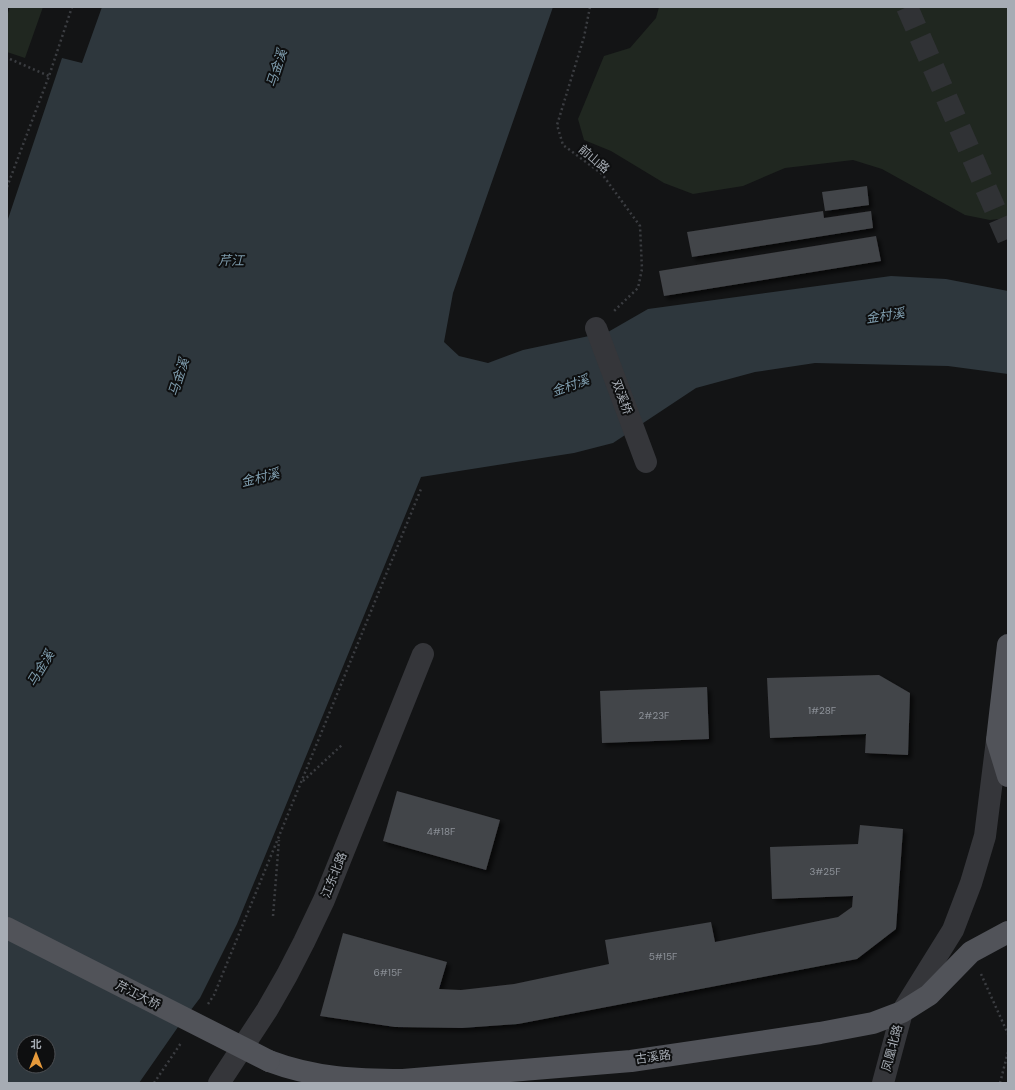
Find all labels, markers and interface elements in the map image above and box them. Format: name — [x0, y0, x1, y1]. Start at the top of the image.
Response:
water label: 马金溪 — [262, 45, 291, 89]
street label: 前山路 — [575, 141, 613, 177]
water label: 芹江 — [218, 252, 246, 269]
water label: 金村溪 — [864, 304, 908, 327]
water label: 马金溪 — [164, 354, 193, 398]
water label: 金村溪 — [549, 370, 593, 400]
street label: 双溪桥 — [608, 377, 636, 417]
water label: 金村溪 — [239, 464, 283, 490]
water label: 马金溪 — [23, 645, 59, 689]
house number: 1#28F — [808, 704, 837, 717]
house number: 2#23F — [639, 709, 670, 722]
house number: 4#18F — [427, 825, 456, 838]
street label: 江东北路 — [318, 850, 350, 900]
house number: 3#25F — [809, 865, 841, 878]
house number: 5#15F — [649, 950, 678, 963]
house number: 6#15F — [374, 966, 403, 979]
street label: 芹江大桥 — [113, 977, 163, 1013]
street label: 凤凰北路 — [878, 1023, 906, 1073]
north arrow — [16, 1034, 56, 1074]
text: 北 — [31, 1037, 42, 1051]
street label: 古溪路 — [634, 1047, 672, 1067]

